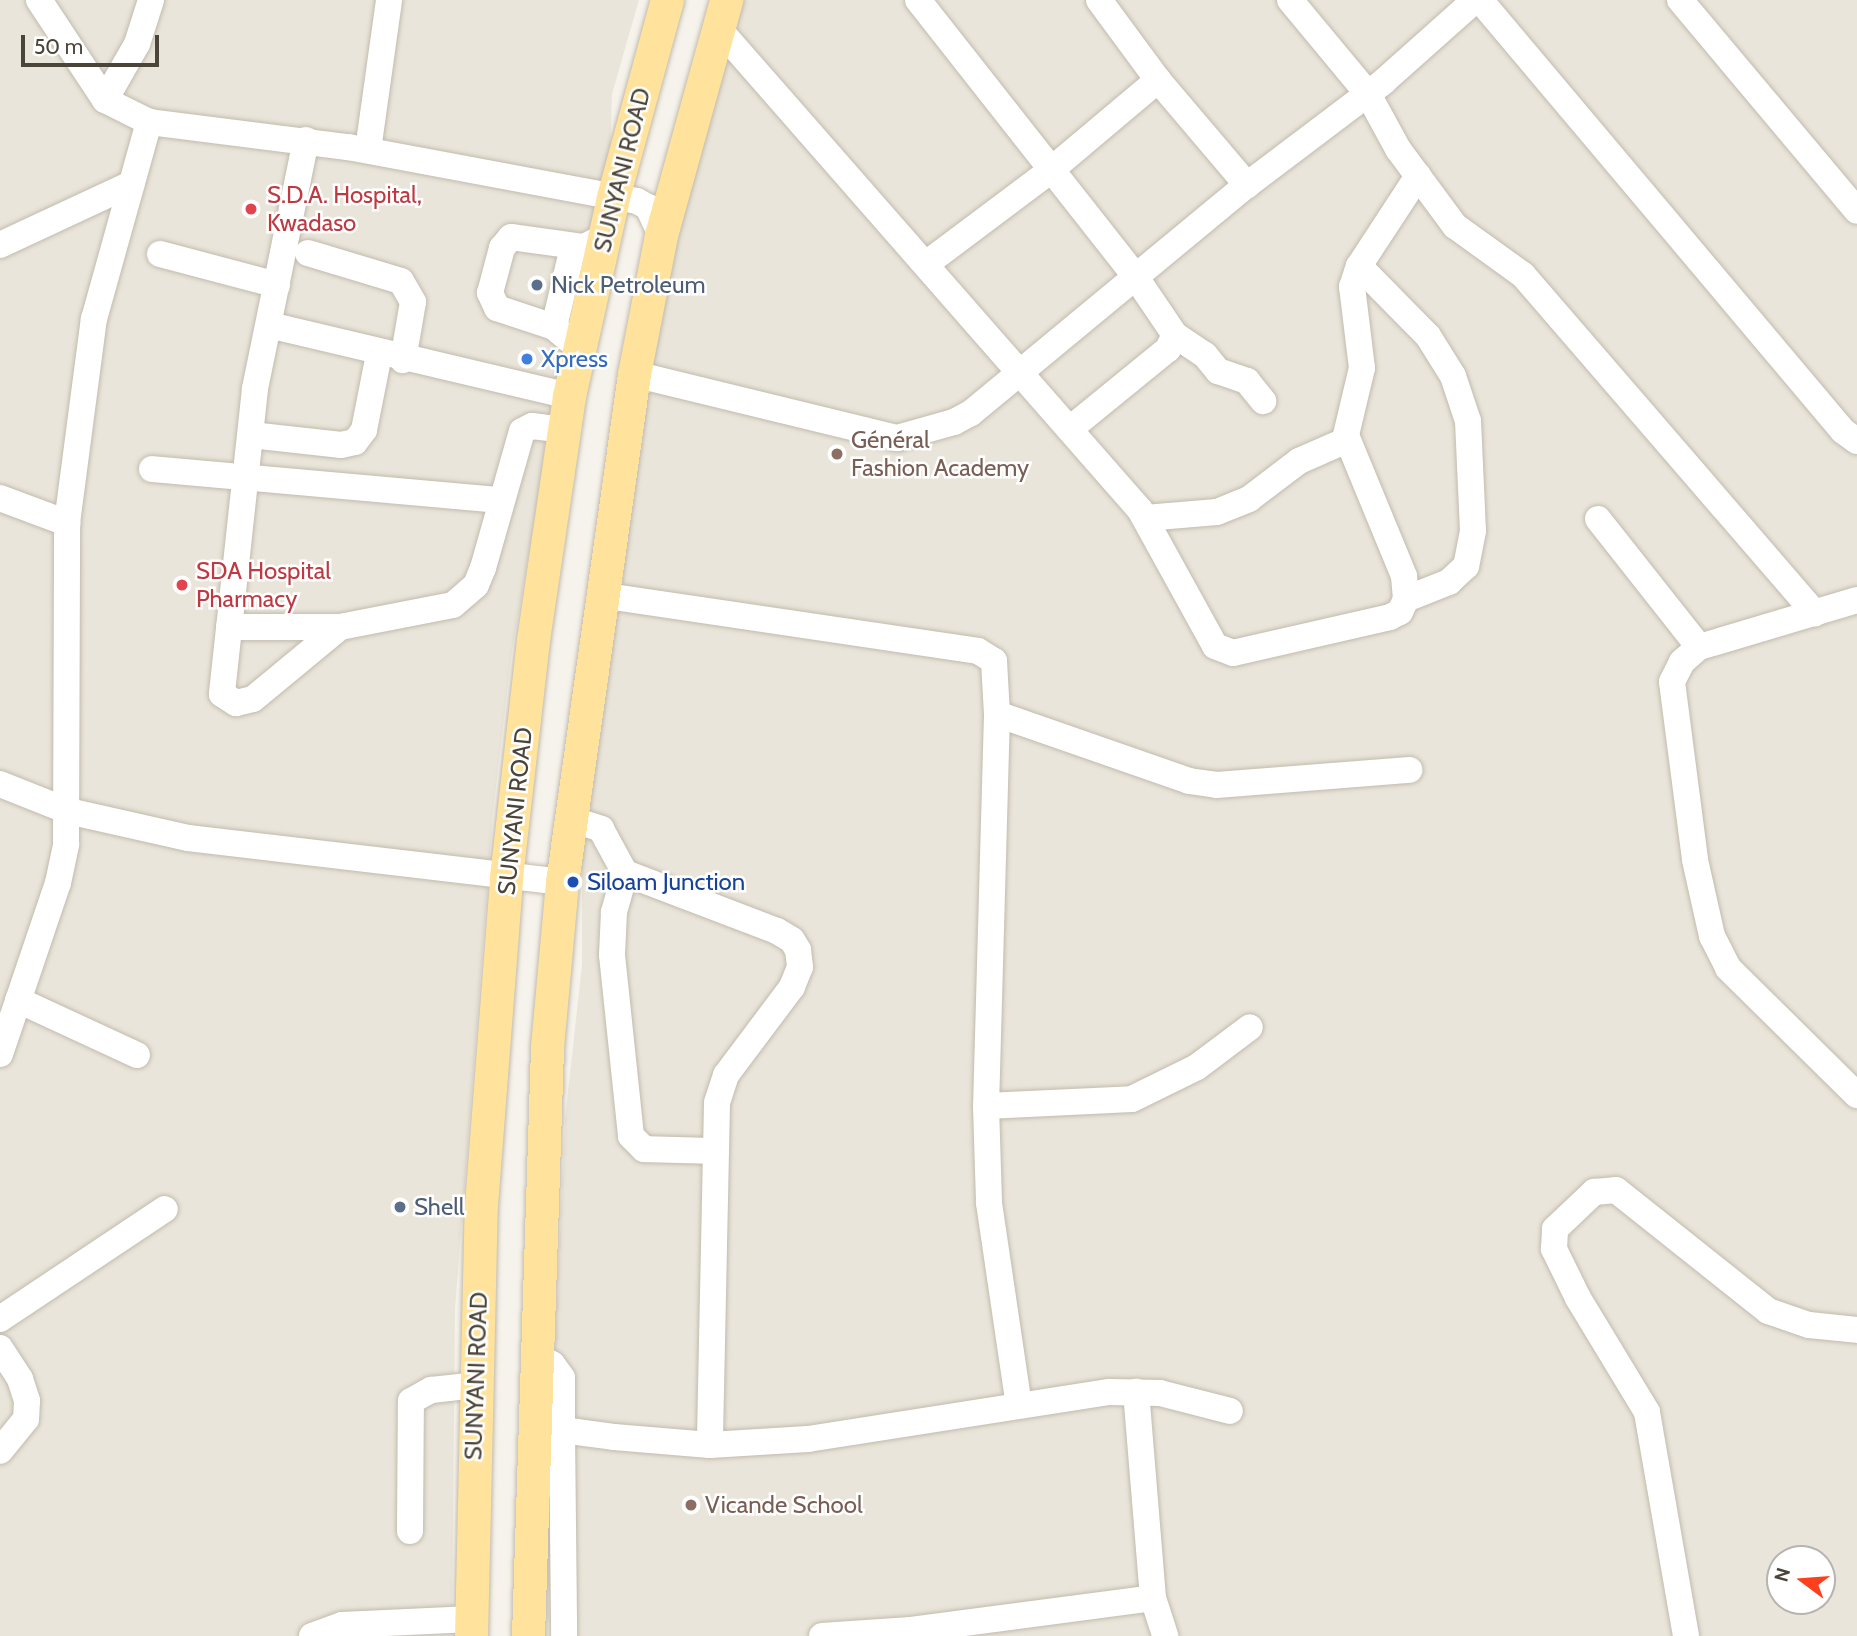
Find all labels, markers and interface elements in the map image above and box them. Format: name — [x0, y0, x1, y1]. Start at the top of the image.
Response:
scale bar — [24, 21, 163, 65]
text: 50 m — [34, 34, 83, 59]
street label: SUNYANI ROAD — [588, 85, 656, 255]
place label: S.D.A. Hospital, Kwadaso — [267, 181, 422, 237]
marker: S.D.A. Hospital, Kwadaso — [241, 199, 261, 219]
place label: Nick Petroleum — [551, 271, 706, 299]
marker: Nick Petroleum — [529, 277, 545, 293]
place label: Xpress — [541, 345, 608, 373]
marker: Xpress — [519, 351, 535, 367]
place label: Général Fashion Academy — [851, 426, 1029, 482]
marker: Général Fashion Academy — [829, 446, 845, 462]
place label: SDA Hospital Pharmacy — [196, 557, 331, 613]
marker: SDA Hospital Pharmacy — [174, 577, 190, 593]
street label: SUNYANI ROAD — [492, 726, 538, 896]
place label: Siloam Junction — [587, 868, 745, 896]
marker: Siloam Junction — [565, 874, 581, 890]
place label: Shell — [414, 1193, 464, 1221]
marker: Shell — [392, 1199, 408, 1215]
street label: SUNYANI ROAD — [459, 1291, 493, 1461]
place label: Vicande School — [705, 1491, 863, 1519]
marker: Vicande School — [683, 1497, 699, 1513]
north arrow — [1766, 1545, 1836, 1615]
text: N — [1769, 1565, 1795, 1584]

